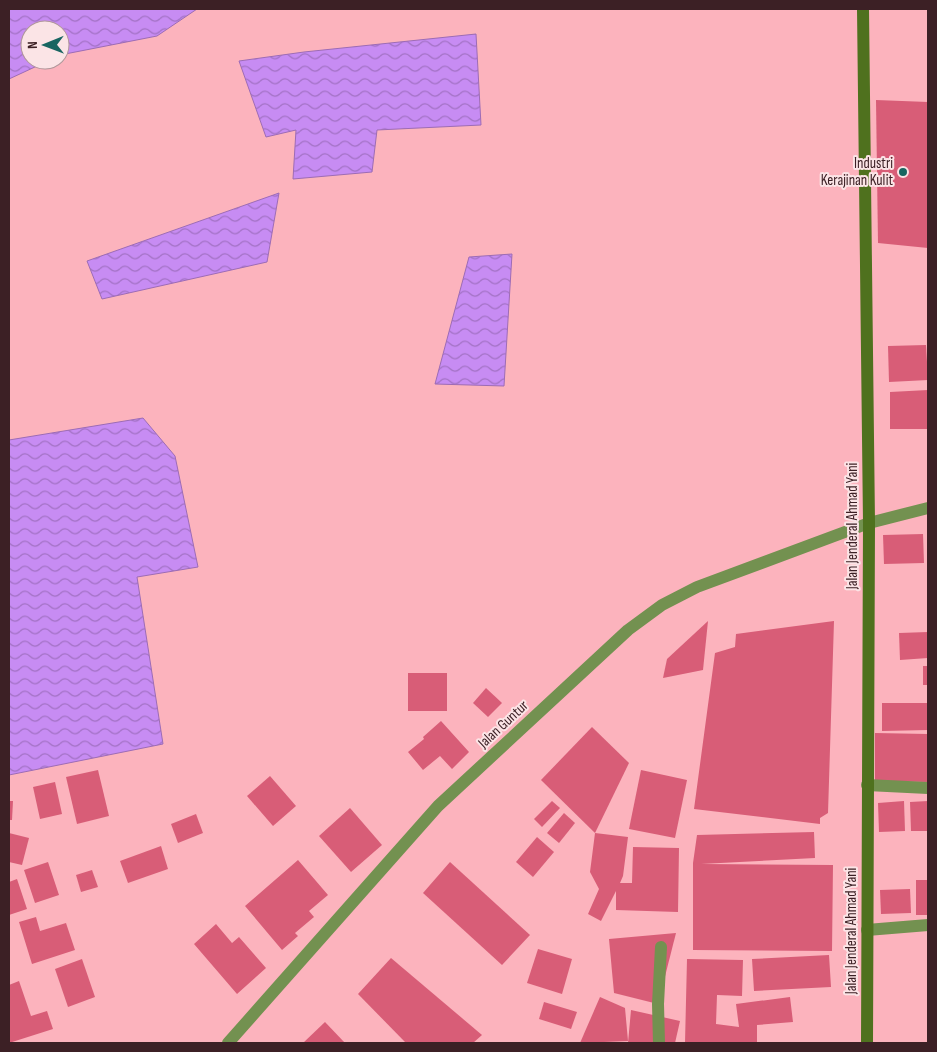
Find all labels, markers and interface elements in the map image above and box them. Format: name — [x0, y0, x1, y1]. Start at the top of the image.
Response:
north arrow — [20, 20, 70, 70]
text: N — [24, 41, 41, 49]
place label: Industri Kerajinan Kulit — [821, 154, 893, 190]
marker: Industri Kerajinan Kulit — [897, 166, 909, 178]
street label: Jalan Jenderal Ahmad Yani — [843, 462, 862, 590]
street label: Jalan Guntur — [474, 696, 533, 753]
street label: Jalan Jenderal Ahmad Yani — [842, 867, 861, 995]

